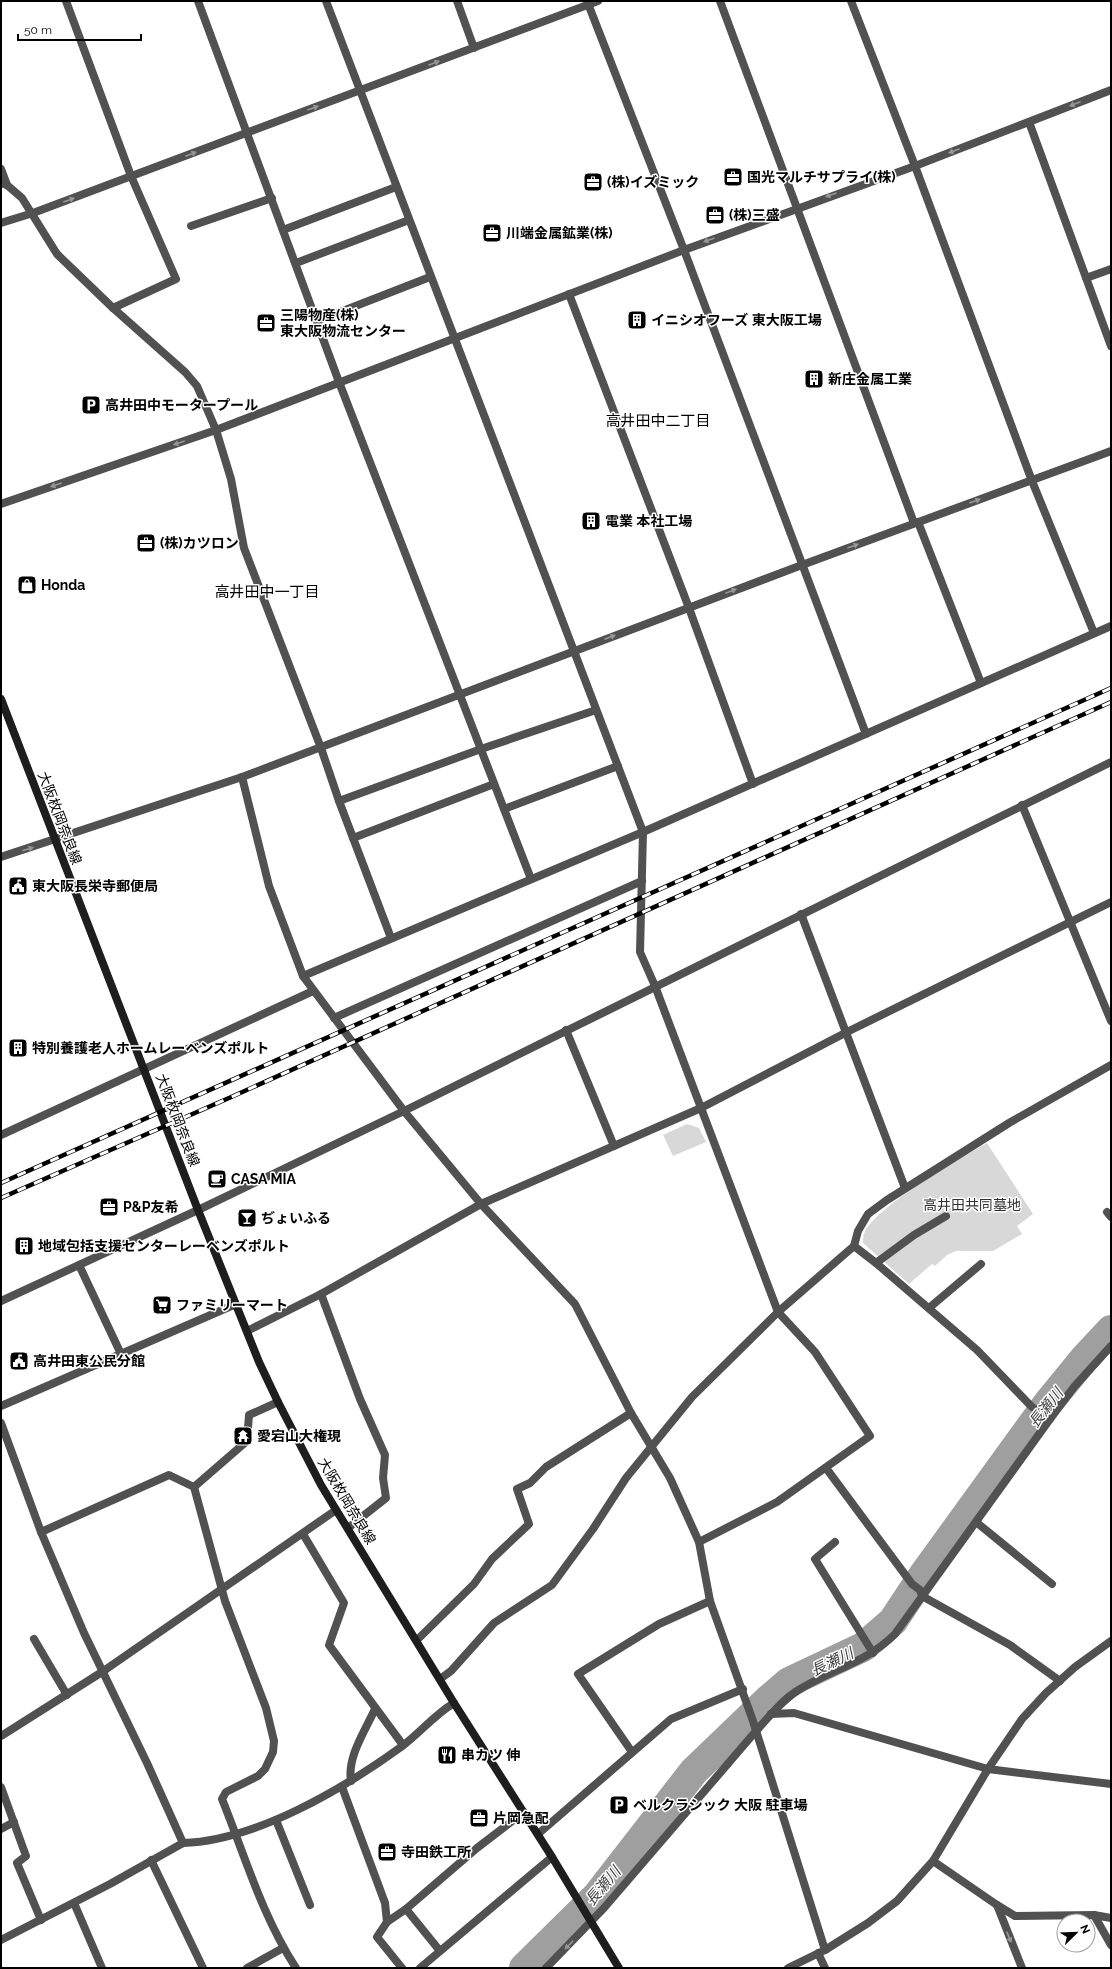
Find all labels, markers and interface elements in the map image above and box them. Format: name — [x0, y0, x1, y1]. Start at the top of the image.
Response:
scale bar — [18, 16, 141, 42]
text: 50 m — [24, 23, 52, 37]
one-way arrow — [429, 59, 441, 65]
one-way arrow — [1068, 101, 1080, 107]
one-way arrow — [307, 105, 319, 111]
one-way arrow — [948, 148, 959, 154]
one-way arrow — [185, 151, 197, 157]
office icon: 国光マルチサプライ(株) — [722, 166, 744, 188]
place label: 国光マルチサプライ(株) — [747, 169, 896, 185]
office icon: (株)イズミック — [582, 171, 604, 193]
place label: (株)イズミック — [607, 174, 699, 190]
one-way arrow — [825, 193, 837, 199]
one-way arrow — [64, 196, 76, 202]
office icon: (株)三盛 — [704, 204, 726, 226]
place label: (株)三盛 — [729, 207, 780, 223]
office icon: 川端金属鉱業(株) — [481, 222, 503, 244]
place label: 川端金属鉱業(株) — [506, 225, 613, 241]
one-way arrow — [703, 238, 715, 244]
place label: 三陽物産(株) 東大阪物流センター — [280, 307, 406, 339]
building icon: イニシオフーズ 東大阪工場 — [626, 309, 648, 331]
office icon: 三陽物産(株) 東大阪物流センター — [255, 312, 277, 334]
place label: イニシオフーズ 東大阪工場 — [651, 312, 822, 328]
building icon: 新庄金属工業 — [803, 368, 825, 390]
place label: 新庄金属工業 — [828, 371, 912, 387]
parking icon: 高井田中モータープール — [80, 394, 102, 416]
place label: 高井田中モータープール — [105, 397, 258, 413]
district label: 高井田中二丁目 — [605, 412, 711, 430]
one-way arrow — [172, 440, 184, 446]
one-way arrow — [50, 483, 62, 489]
one-way arrow — [970, 498, 982, 504]
building icon: 電業 本社工場 — [580, 510, 602, 532]
place label: 電業 本社工場 — [605, 513, 692, 529]
office icon: (株)カツロン — [135, 532, 157, 554]
place label: (株)カツロン — [160, 535, 239, 551]
one-way arrow — [848, 542, 860, 548]
shop icon: Honda — [16, 574, 38, 596]
place label: Honda — [41, 577, 85, 593]
district label: 高井田中一丁目 — [214, 583, 320, 601]
one-way arrow — [726, 588, 738, 594]
one-way arrow — [604, 634, 616, 640]
street label: 大阪枚岡奈良線 — [35, 769, 85, 867]
one-way arrow — [22, 845, 34, 851]
public building icon: 東大阪長栄寺郵便局 — [7, 875, 29, 897]
place label: 東大阪長栄寺郵便局 — [32, 878, 158, 894]
building icon: 特別養護老人ホームレーベンズポルト — [7, 1037, 29, 1059]
place label: 特別養護老人ホームレーベンズポルト — [32, 1040, 269, 1056]
street label: 大阪枚岡奈良線 — [153, 1071, 203, 1169]
cafe icon: CASA MIA — [206, 1168, 228, 1190]
place label: CASA MIA — [231, 1171, 297, 1187]
office icon: P&P友希 — [98, 1196, 120, 1218]
park label: 高井田共同墓地 — [923, 1197, 1021, 1213]
place label: P&P友希 — [123, 1199, 178, 1215]
bar icon: ぢょいふる — [236, 1207, 258, 1229]
place label: ぢょいふる — [261, 1210, 331, 1226]
building icon: 地域包括支援センターレーベンズポルト — [13, 1235, 35, 1257]
place label: 地域包括支援センターレーベンズポルト — [38, 1238, 290, 1254]
supermarket icon: ファミリーマート — [151, 1294, 173, 1316]
place label: ファミリーマート — [176, 1297, 288, 1313]
public building icon: 高井田東公民分館 — [8, 1350, 30, 1372]
place label: 高井田東公民分館 — [33, 1353, 145, 1369]
water label: 長瀬川 — [1025, 1383, 1068, 1431]
temple icon: 愛宕山大権現 — [232, 1425, 254, 1447]
place label: 愛宕山大権現 — [257, 1428, 341, 1444]
street label: 大阪枚岡奈良線 — [315, 1455, 379, 1547]
water label: 長瀬川 — [808, 1643, 858, 1680]
restaurant icon: 串カツ 伸 — [436, 1744, 458, 1766]
place label: 串カツ 伸 — [461, 1747, 520, 1763]
parking icon: ベルクラシック 大阪 駐車場 — [608, 1794, 630, 1816]
place label: ベルクラシック 大阪 駐車場 — [633, 1797, 807, 1813]
office icon: 片岡急配 — [468, 1807, 490, 1829]
place label: 片岡急配 — [493, 1810, 549, 1826]
office icon: 寺田鉄工所 — [376, 1841, 398, 1863]
place label: 寺田鉄工所 — [401, 1844, 471, 1860]
water label: 長瀬川 — [582, 1861, 626, 1909]
north arrow — [1056, 1913, 1096, 1953]
text: N — [1077, 1923, 1092, 1936]
one-way arrow — [1007, 1931, 1013, 1943]
one-way arrow — [564, 1940, 574, 1950]

